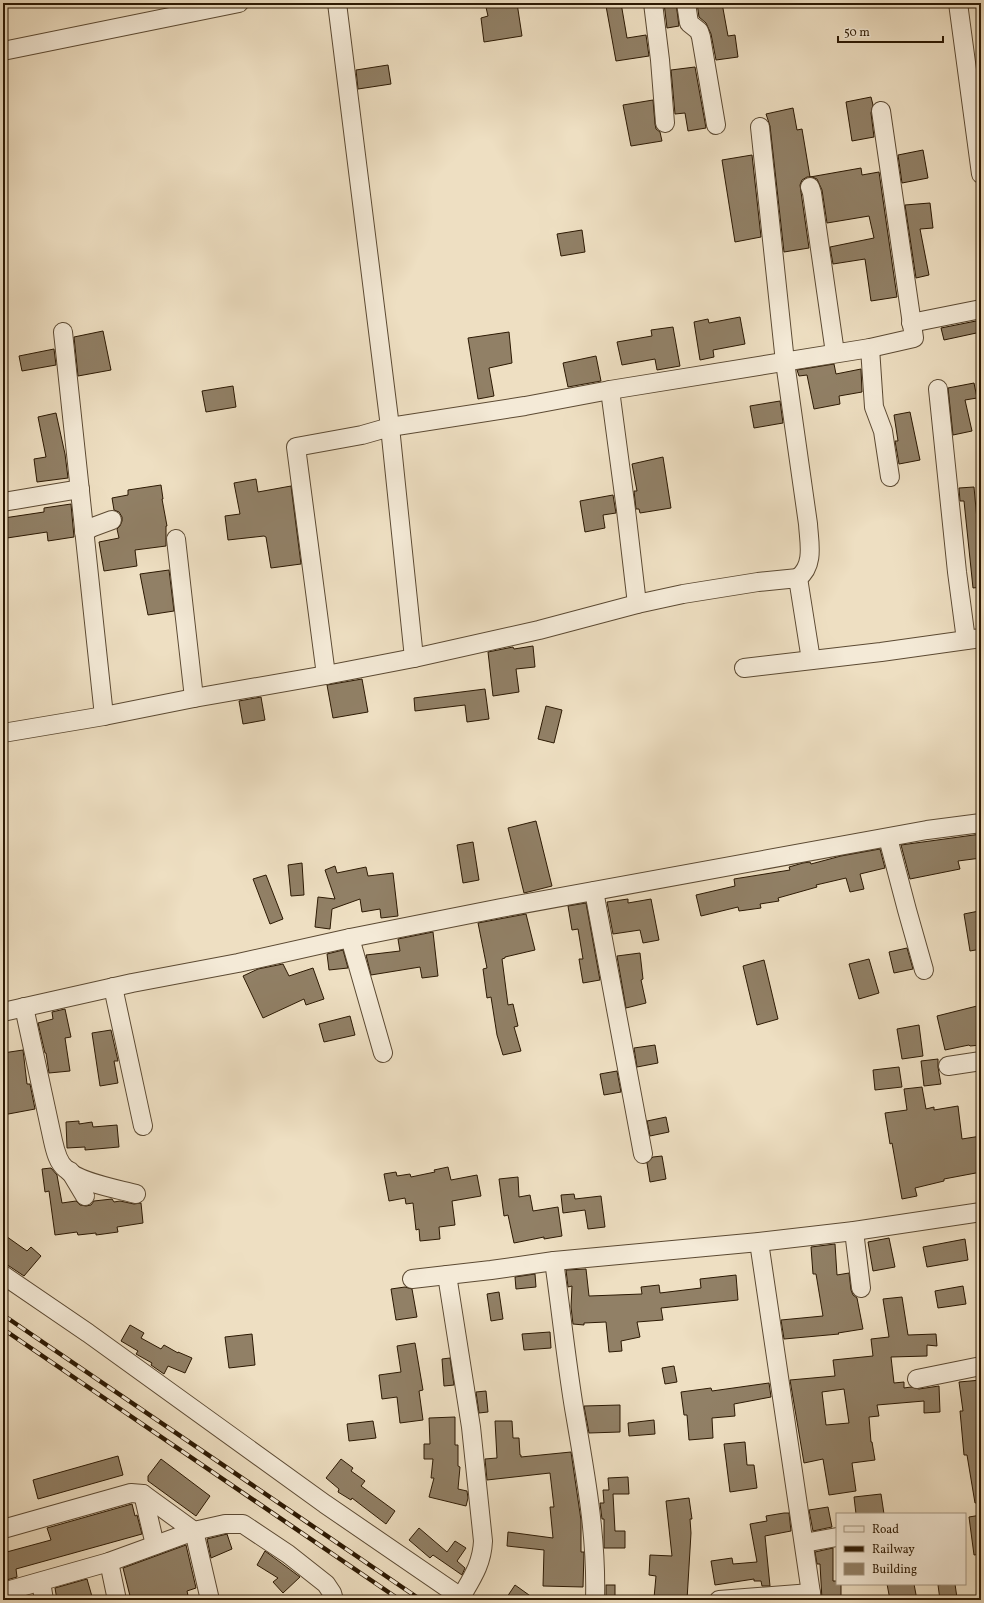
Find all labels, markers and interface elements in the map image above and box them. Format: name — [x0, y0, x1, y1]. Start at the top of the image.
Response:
scale bar — [838, 18, 943, 44]
text: 50 m — [844, 25, 870, 41]
legend — [836, 1513, 966, 1585]
text: Road — [872, 1522, 899, 1538]
text: Railway — [872, 1542, 915, 1558]
text: Building — [872, 1562, 917, 1578]

